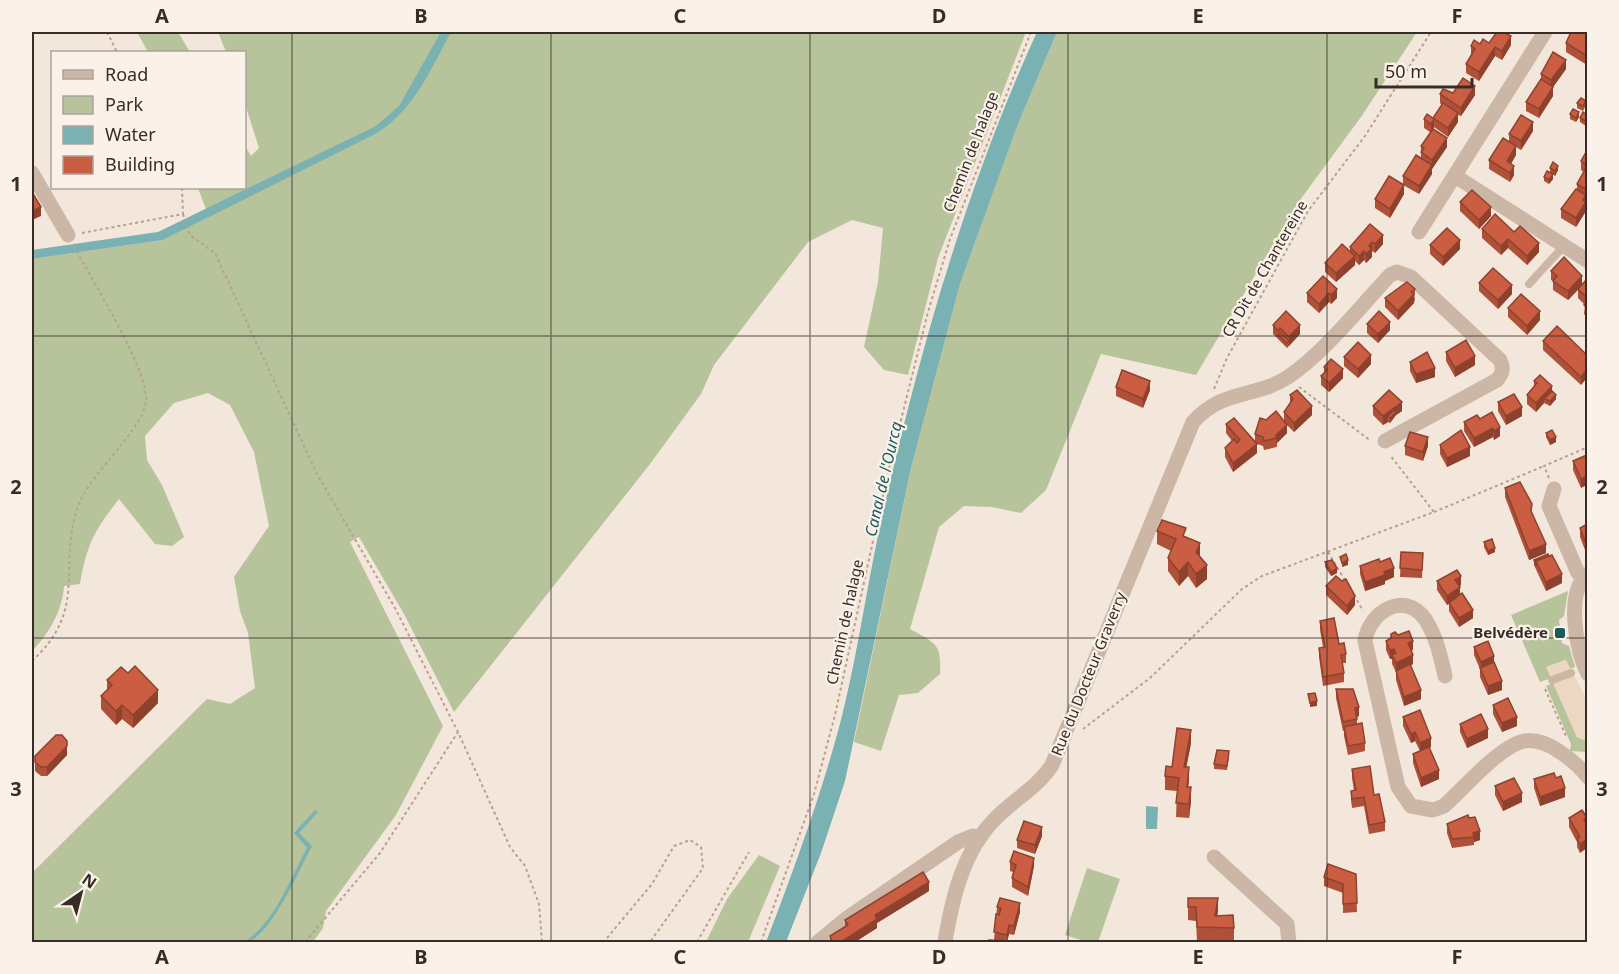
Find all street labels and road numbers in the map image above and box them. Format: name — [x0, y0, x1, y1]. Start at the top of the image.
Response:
street label: Chemin de halage — [938, 89, 1002, 215]
street label: CR Dit de Chantereine — [1217, 197, 1311, 340]
street label: Chemin de halage — [821, 557, 867, 686]
street label: Rue du Docteur Graverry — [1046, 588, 1130, 759]

